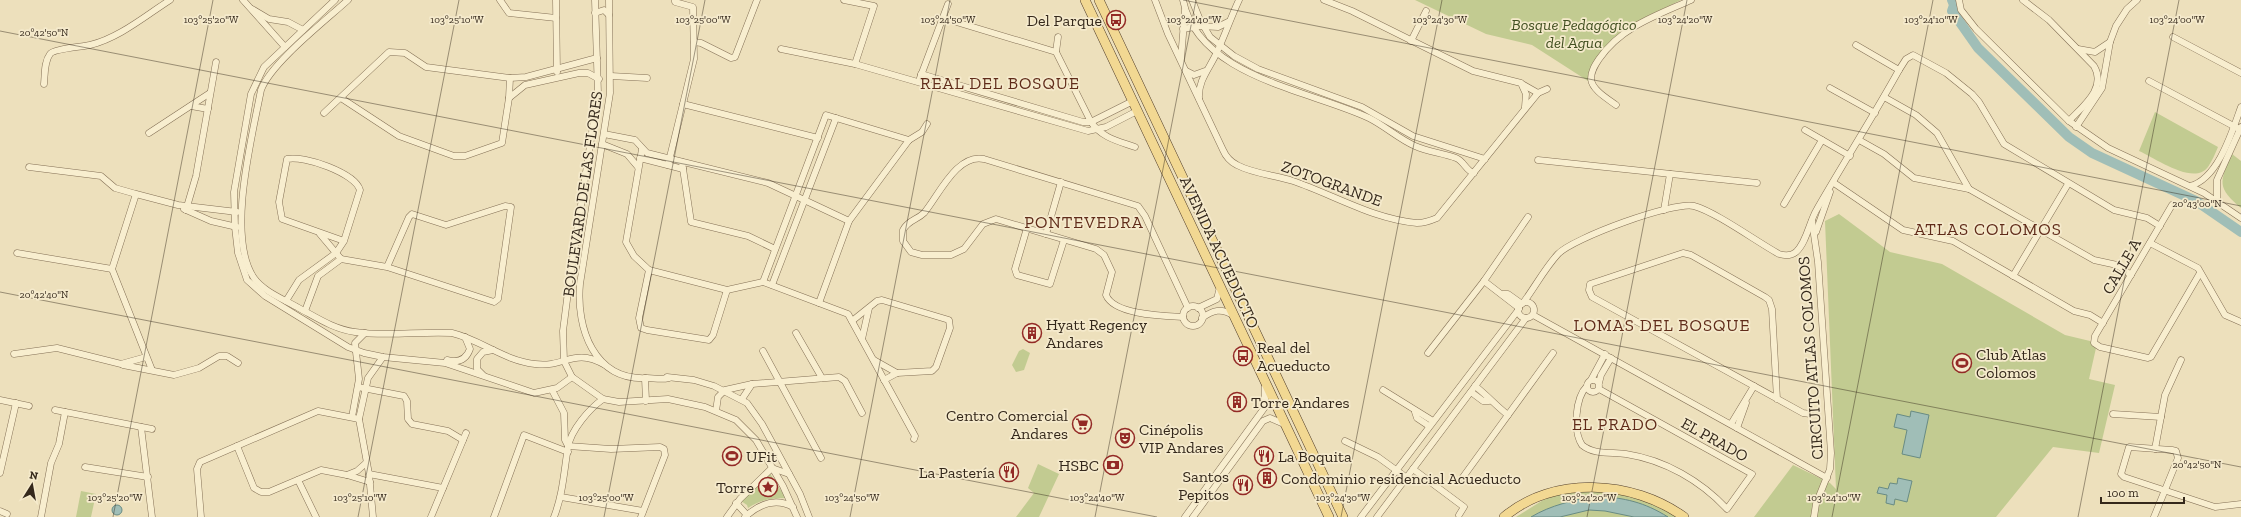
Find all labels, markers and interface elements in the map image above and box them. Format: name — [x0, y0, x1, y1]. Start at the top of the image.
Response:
bus stop icon: Del Parque — [1105, 9, 1127, 31]
place label: Del Parque — [1027, 11, 1102, 30]
text: 103°25'20"W — [184, 14, 239, 26]
text: 103°25'10"W — [430, 14, 484, 26]
text: 103°25'00"W — [675, 14, 731, 26]
text: 103°24'50"W — [921, 14, 976, 26]
text: 103°24'40"W — [1167, 14, 1222, 26]
text: 103°24'30"W — [1413, 14, 1468, 26]
text: 103°24'20"W — [1658, 14, 1713, 26]
text: 103°24'10"W — [1904, 14, 1958, 26]
text: 103°24'00"W — [2149, 14, 2205, 26]
park label: Bosque Pedagógico del Agua — [1511, 15, 1637, 52]
text: 20°42'50"N — [20, 27, 69, 39]
district label: REAL DEL BOSQUE — [920, 73, 1080, 93]
street label: BOULEVARD DE LAS FLORES — [559, 90, 606, 298]
street label: ZOTOGRANDE — [1279, 156, 1385, 210]
street label: AVENIDA ACUEDUCTO — [1176, 173, 1263, 331]
text: 20°43'00"N — [2172, 198, 2222, 210]
district label: PONTEVEDRA — [1024, 212, 1144, 232]
district label: ATLAS COLOMOS — [1914, 219, 2062, 239]
street label: CALLE A — [2098, 235, 2145, 297]
street label: CIRCUITO ATLAS COLOMOS — [1794, 256, 1827, 460]
text: 20°42'40"N — [20, 289, 69, 301]
place label: Hyatt Regency Andares — [1046, 315, 1148, 352]
district label: LOMAS DEL BOSQUE — [1573, 315, 1751, 335]
building icon: Hyatt Regency Andares — [1021, 322, 1043, 344]
place label: Real del Acueducto — [1257, 338, 1330, 375]
bus stop icon: Real del Acueducto — [1232, 345, 1254, 367]
place label: Club Atlas Colomos — [1976, 345, 2046, 382]
sports icon: Club Atlas Colomos — [1951, 352, 1973, 374]
building icon: Torre Andares — [1226, 391, 1248, 413]
place label: Torre Andares — [1251, 393, 1350, 412]
place label: Centro Comercial Andares — [946, 406, 1068, 443]
supermarket icon: Centro Comercial Andares — [1071, 413, 1093, 435]
street label: EL PRADO — [1678, 413, 1752, 466]
district label: EL PRADO — [1572, 414, 1658, 434]
place label: Cinépolis VIP Andares — [1138, 420, 1224, 457]
theatre icon: Cinépolis VIP Andares — [1114, 427, 1136, 449]
sports icon: UFit — [721, 445, 743, 467]
restaurant icon: La Boquita — [1253, 445, 1275, 467]
place label: UFit — [746, 447, 777, 466]
place label: La Boquita — [1278, 447, 1352, 466]
bank icon: HSBC — [1102, 454, 1124, 476]
place label: HSBC — [1058, 456, 1099, 475]
text: 20°42'50"N — [2173, 459, 2222, 471]
restaurant icon: La Pastería — [998, 461, 1020, 483]
place label: La Pastería — [919, 463, 995, 482]
north arrow — [12, 465, 52, 505]
place label: Santos Pepitos — [1178, 467, 1229, 504]
building icon: Condominio residencial Acueducto — [1256, 467, 1278, 489]
text: N — [28, 468, 40, 483]
place label: Condominio residencial Acueducto — [1281, 469, 1521, 488]
restaurant icon: Santos Pepitos — [1232, 474, 1254, 496]
place icon: Torre — [757, 476, 779, 498]
place label: Torre — [716, 478, 754, 497]
scale bar — [2101, 479, 2184, 505]
text: 100 m — [2107, 486, 2139, 500]
text: 103°25'20"W — [88, 492, 143, 504]
text: 103°25'10"W — [333, 492, 387, 504]
text: 103°25'00"W — [578, 492, 634, 504]
text: 103°24'50"W — [825, 492, 880, 504]
text: 103°24'40"W — [1070, 492, 1125, 504]
text: 103°24'30"W — [1316, 492, 1371, 504]
text: 103°24'20"W — [1562, 492, 1617, 504]
text: 103°24'10"W — [1807, 492, 1861, 504]

